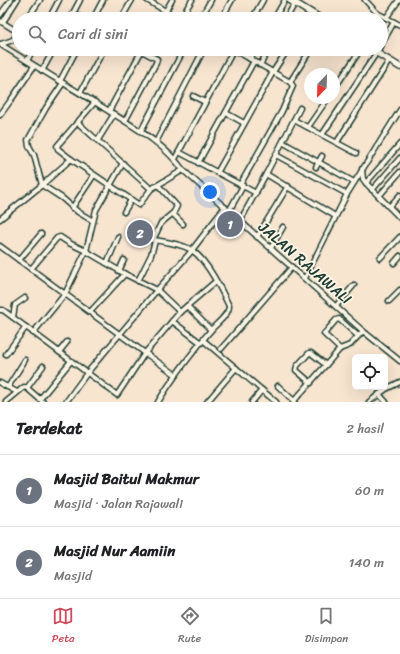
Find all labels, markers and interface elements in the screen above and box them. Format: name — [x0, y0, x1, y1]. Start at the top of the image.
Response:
search box — [12, 12, 388, 56]
text: Cari di sini — [58, 21, 128, 47]
icon: search — [26, 23, 48, 45]
north arrow — [304, 68, 340, 104]
your location — [200, 182, 220, 202]
pin: 1 — [217, 209, 243, 239]
street label: JALAN RAJAWALI — [252, 214, 358, 311]
pin: 2 — [127, 218, 153, 248]
map controls — [352, 354, 388, 390]
button: locate — [352, 354, 388, 390]
text: Terdekat — [16, 413, 82, 443]
text: 2 hasil — [347, 417, 384, 440]
text: Masjid Baitul Makmur — [54, 466, 199, 492]
text: 1 — [26, 479, 32, 502]
text: 60 m — [355, 479, 384, 502]
text: Masjid · Jalan Rajawali — [54, 492, 183, 515]
text: Masjid Nur Aamiin — [54, 538, 175, 564]
text: 2 — [25, 551, 33, 574]
text: 140 m — [349, 551, 384, 574]
text: Masjid — [54, 564, 92, 587]
tab: Peta — [52, 605, 74, 648]
tab: Rute — [178, 605, 201, 648]
tab: Disimpan — [305, 605, 348, 648]

